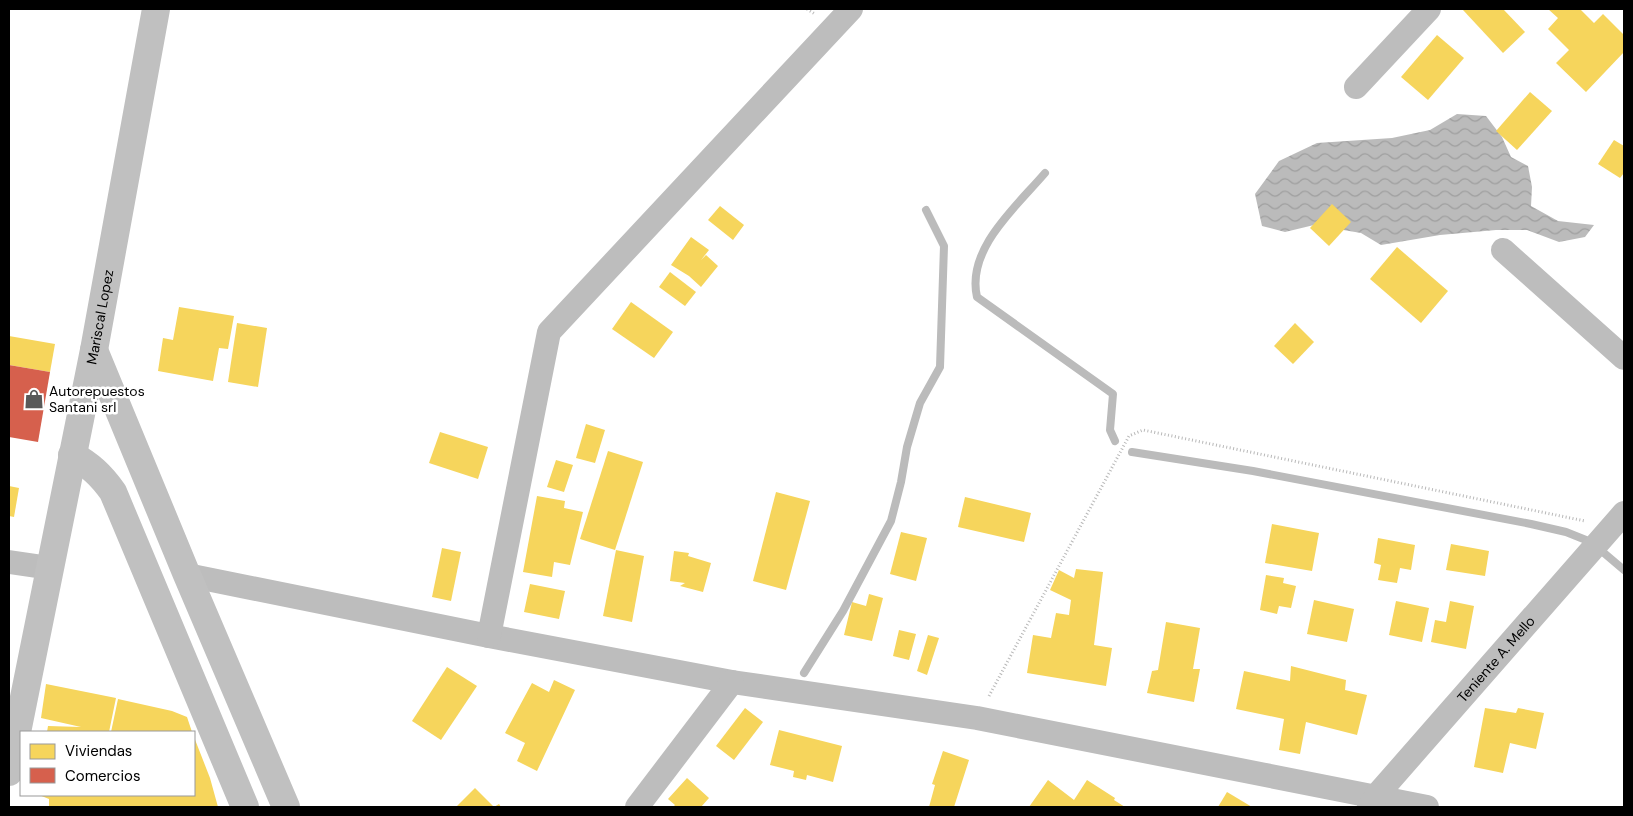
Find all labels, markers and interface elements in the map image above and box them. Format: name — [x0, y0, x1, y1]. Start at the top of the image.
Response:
street label: Mariscal Lopez — [82, 268, 117, 366]
place label: Autorepuestos Santani srl — [49, 382, 145, 416]
shop icon: Autorepuestos Santani srl — [23, 388, 45, 410]
street label: Teniente A. Mello — [1453, 612, 1539, 706]
legend — [20, 731, 195, 796]
text: Viviendas — [65, 741, 132, 761]
text: Comercios — [65, 766, 140, 786]

